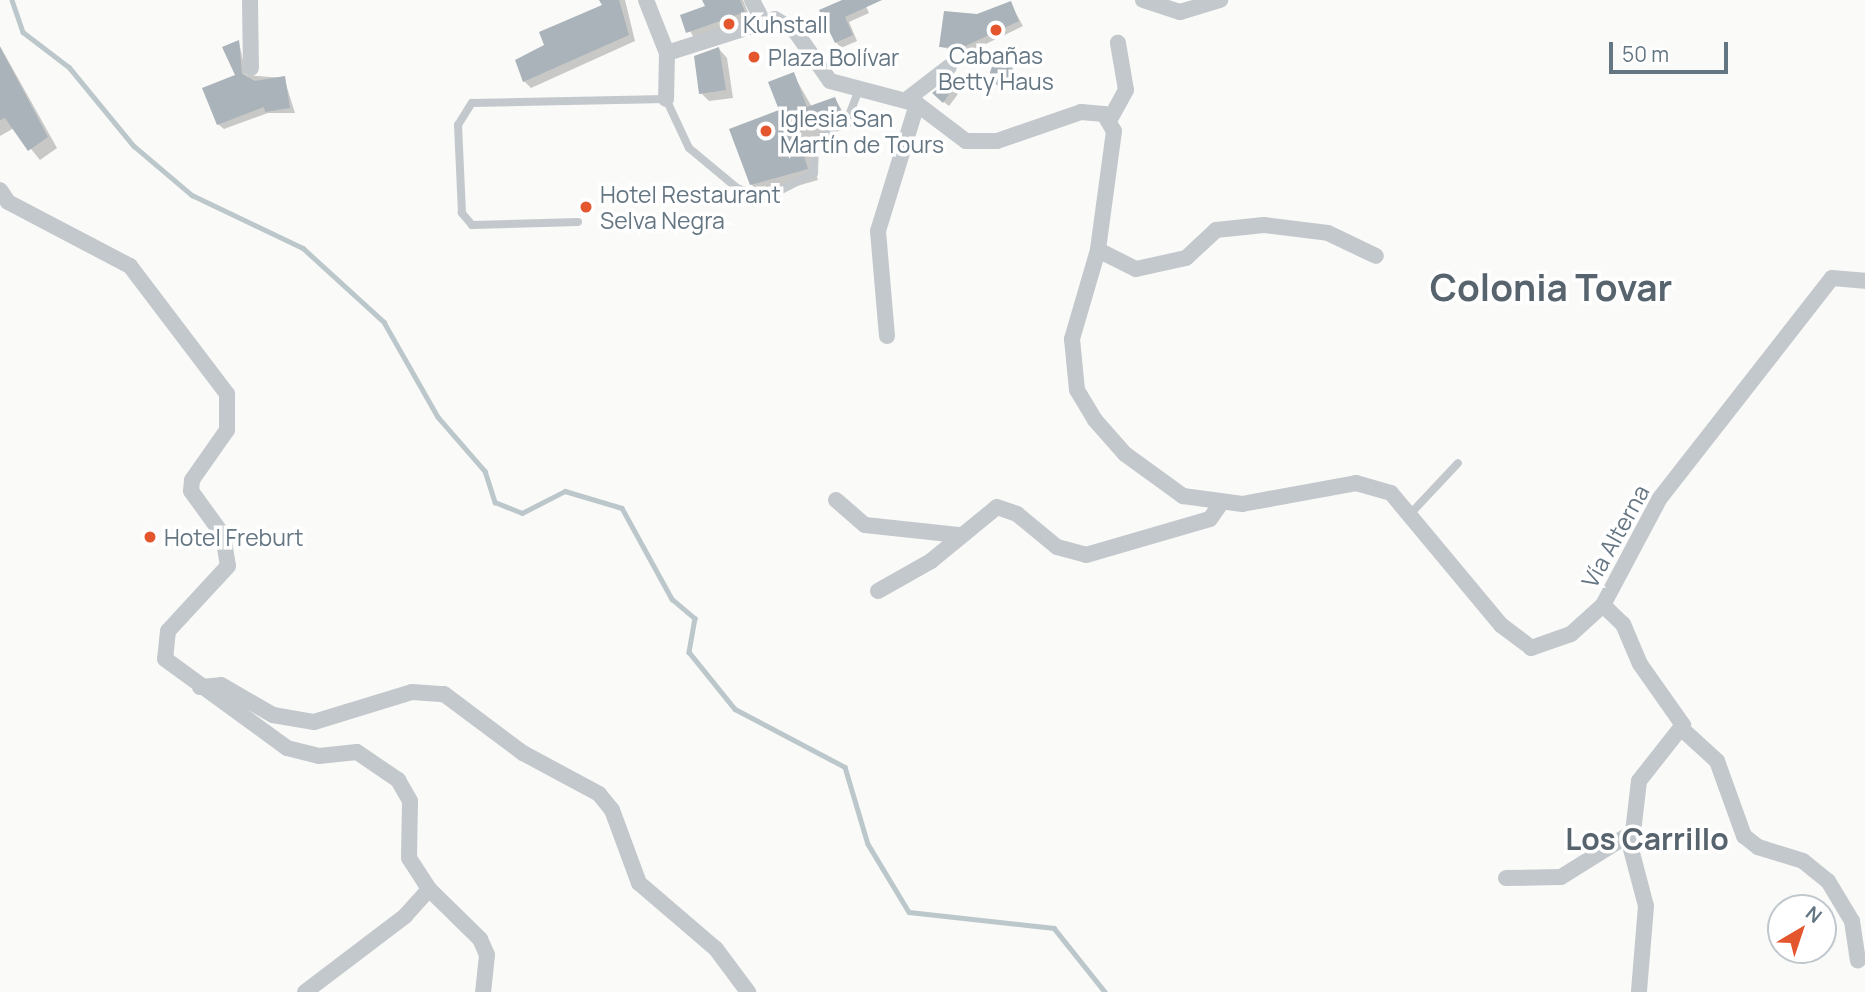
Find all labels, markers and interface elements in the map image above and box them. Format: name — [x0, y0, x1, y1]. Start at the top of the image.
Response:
place label: Kuhstall — [743, 10, 828, 38]
marker: Kuhstall — [721, 16, 737, 32]
marker: Cabañas Betty Haus — [988, 22, 1004, 38]
scale bar — [1613, 28, 1732, 72]
text: 50 m — [1622, 40, 1669, 68]
place label: Cabañas Betty Haus — [938, 41, 1054, 95]
place label: Plaza Bolívar — [768, 43, 899, 71]
marker: Plaza Bolívar — [746, 49, 762, 65]
place label: Iglesia San Martín de Tours — [780, 104, 944, 158]
marker: Iglesia San Martín de Tours — [758, 123, 774, 139]
place label: Hotel Restaurant Selva Negra — [600, 180, 781, 234]
marker: Hotel Restaurant Selva Negra — [578, 199, 594, 215]
district label: Colonia Tovar — [1430, 265, 1672, 309]
street label: Vía Alterna — [1576, 480, 1654, 592]
place label: Hotel Freburt — [164, 523, 303, 551]
marker: Hotel Freburt — [142, 529, 158, 545]
district label: Los Carrillo — [1565, 821, 1729, 857]
north arrow — [1767, 894, 1837, 964]
text: N — [1800, 900, 1827, 929]

